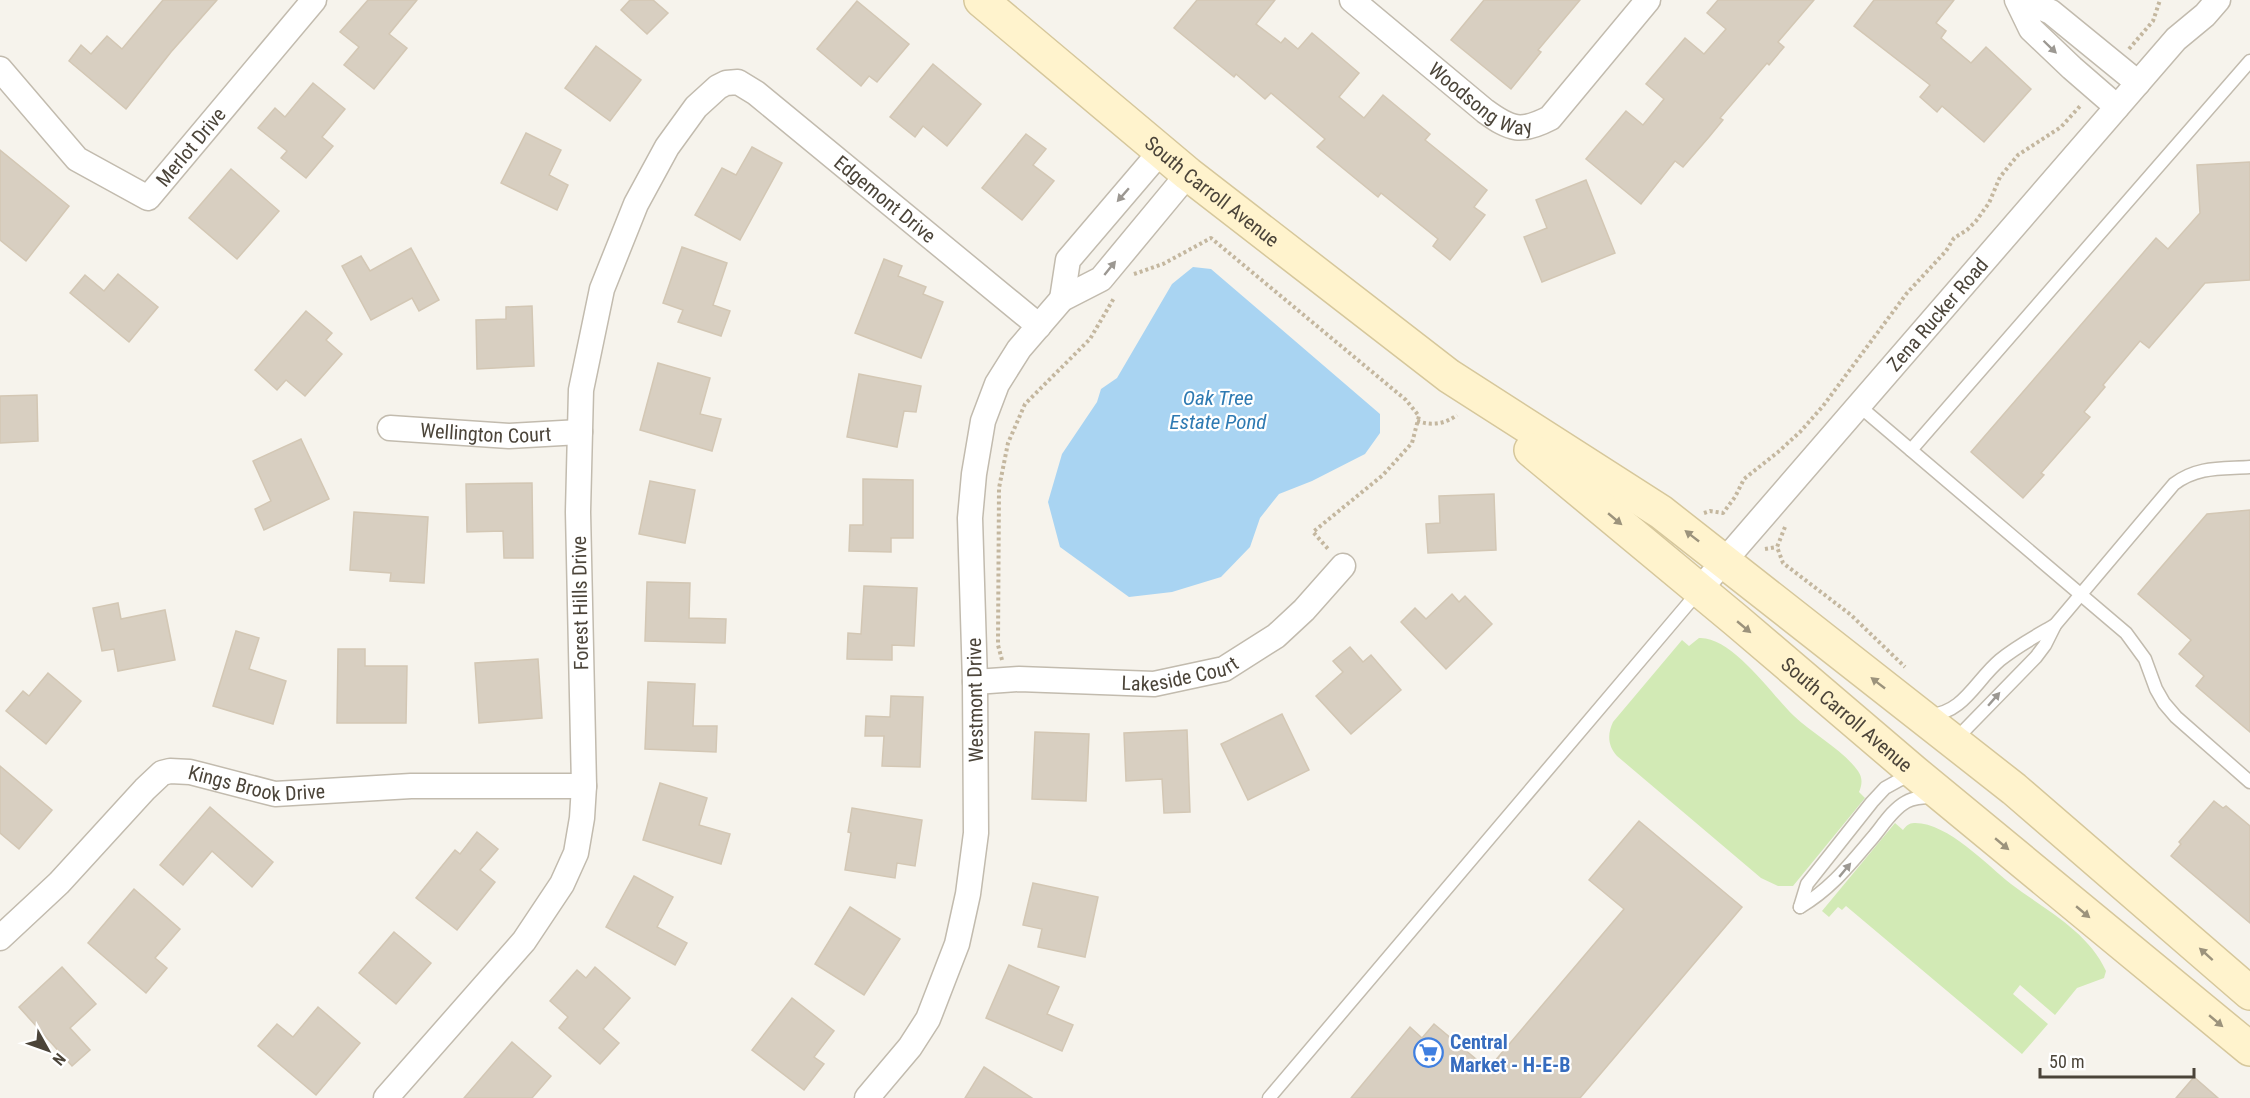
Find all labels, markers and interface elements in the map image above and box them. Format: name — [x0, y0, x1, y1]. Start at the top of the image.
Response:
one-way arrow — [2042, 40, 2056, 54]
street label: Woodsong Way — [1424, 57, 1534, 140]
street label: Merlot Drive — [151, 103, 231, 191]
street label: South Carroll Avenue — [1140, 131, 1284, 252]
street label: Edgemont Drive — [829, 150, 940, 248]
one-way arrow — [1116, 187, 1129, 203]
street label: Zena Rucker Road — [1882, 253, 1993, 376]
one-way arrow — [1104, 260, 1117, 276]
water label: Oak Tree Estate Pond — [1170, 386, 1267, 434]
street label: Wellington Court — [419, 418, 552, 448]
one-way arrow — [1607, 513, 1622, 525]
one-way arrow — [1684, 530, 1700, 543]
street label: Forest Hills Drive — [567, 536, 593, 670]
one-way arrow — [1736, 620, 1751, 633]
street label: Westmont Drive — [962, 638, 988, 762]
street label: Lakeside Court — [1121, 651, 1243, 697]
street label: South Carroll Avenue — [1776, 652, 1917, 777]
one-way arrow — [1870, 676, 1886, 689]
one-way arrow — [1987, 691, 2000, 707]
street label: Kings Brook Drive — [186, 760, 326, 806]
one-way arrow — [1994, 837, 2009, 850]
one-way arrow — [1839, 862, 1852, 878]
one-way arrow — [2075, 905, 2091, 918]
one-way arrow — [2199, 948, 2214, 961]
one-way arrow — [2208, 1014, 2223, 1027]
north arrow — [18, 1020, 78, 1080]
place label: Central Market - H-E-B — [1450, 1030, 1570, 1077]
supermarket icon: Central Market - H-E-B — [1413, 1037, 1445, 1069]
scale bar — [2040, 1041, 2194, 1079]
text: N — [49, 1049, 70, 1069]
text: 50 m — [2049, 1051, 2084, 1072]

